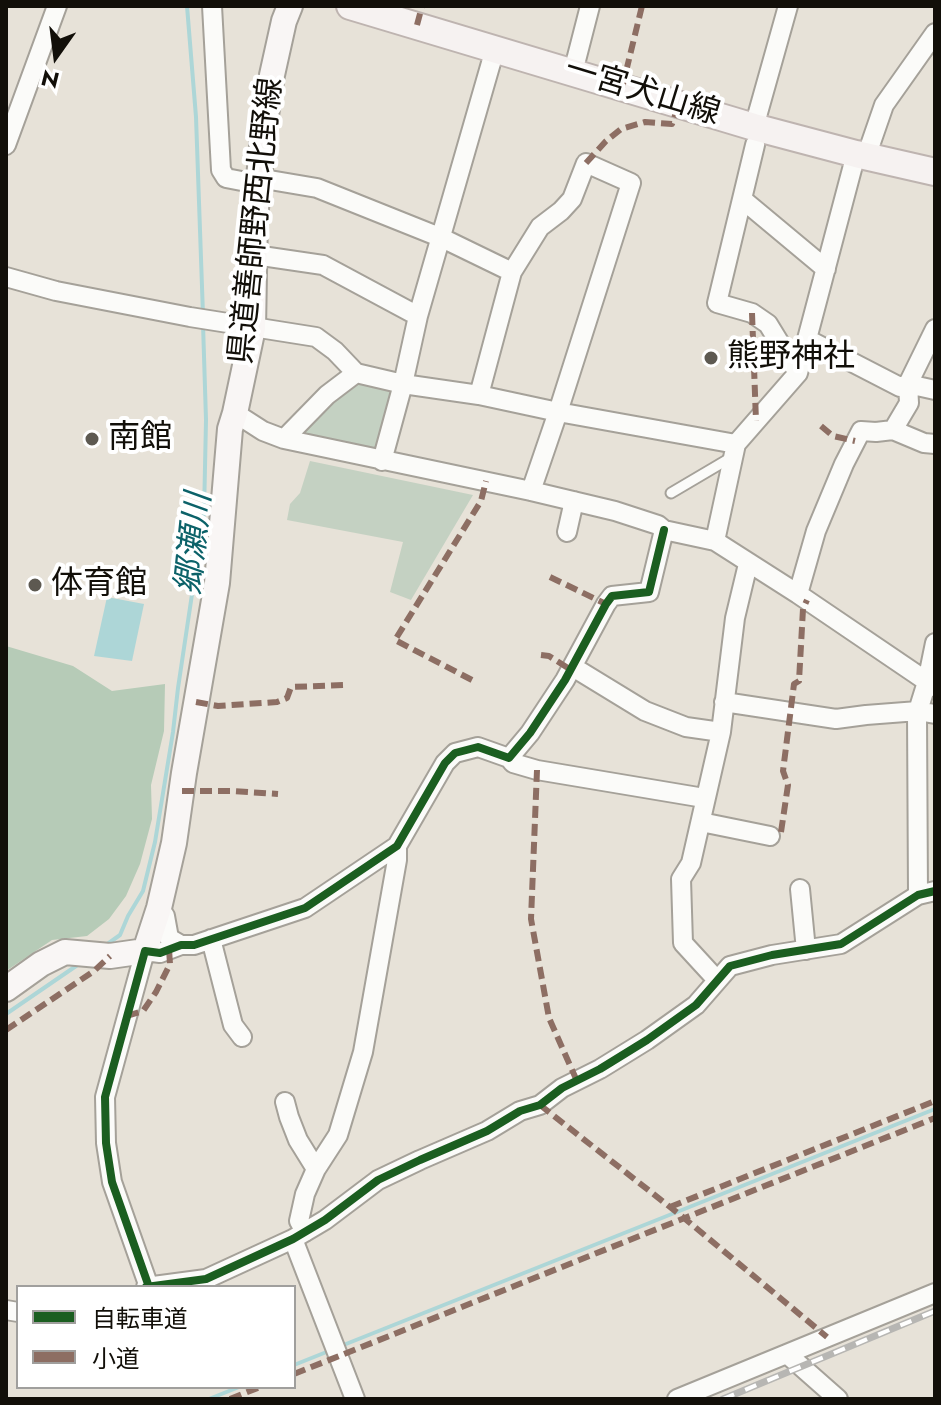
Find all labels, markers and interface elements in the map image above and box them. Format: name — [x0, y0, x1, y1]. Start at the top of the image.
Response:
north arrow — [16, 16, 96, 96]
street label: 一宮犬山線 — [560, 51, 724, 135]
text: N — [38, 62, 63, 97]
street label: 県道善師野西北野線 — [224, 76, 292, 366]
place label: 熊野神社 — [727, 339, 855, 377]
marker: 熊野神社 — [702, 349, 720, 367]
place label: 南館 — [108, 420, 172, 458]
marker: 南館 — [83, 430, 101, 448]
water label: 郷瀬川 — [170, 491, 222, 597]
place label: 体育館 — [51, 566, 147, 604]
marker: 体育館 — [26, 576, 44, 594]
legend — [16, 1285, 296, 1389]
text: 自転車道 — [92, 1301, 188, 1336]
text: 小道 — [92, 1341, 140, 1376]

